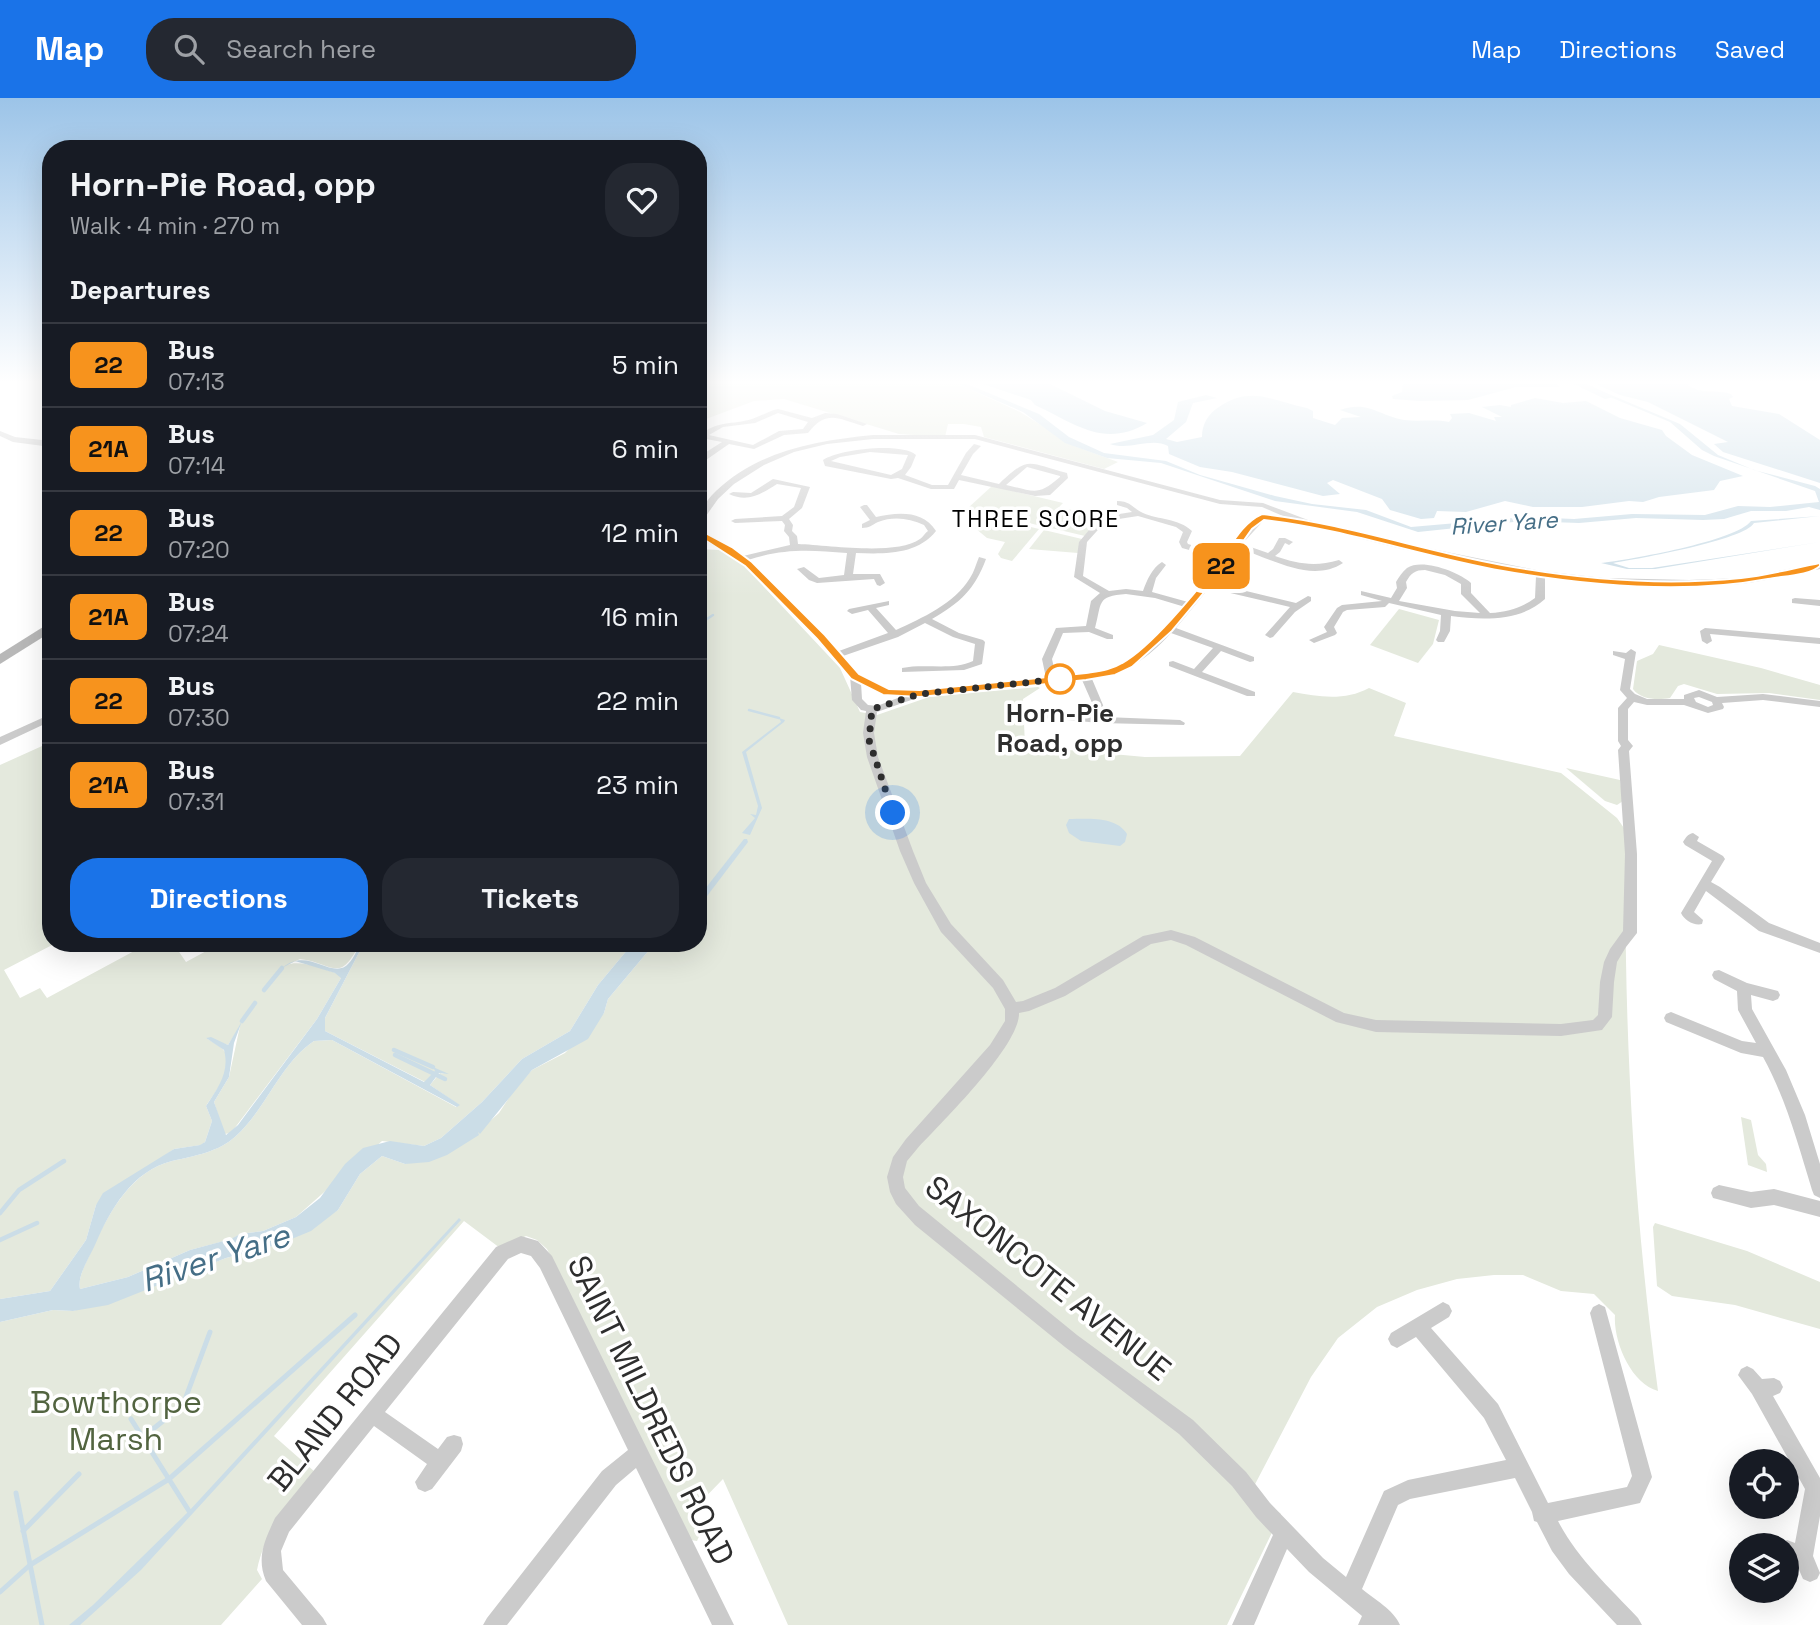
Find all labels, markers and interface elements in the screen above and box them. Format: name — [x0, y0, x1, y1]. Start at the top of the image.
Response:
search box — [146, 18, 636, 81]
text: Map — [35, 28, 104, 70]
icon: search — [170, 30, 208, 68]
text: Search here — [226, 32, 376, 66]
text: Map — [1471, 34, 1521, 65]
text: Directions — [1559, 34, 1677, 65]
text: Saved — [1715, 34, 1785, 65]
button: heart — [605, 163, 679, 237]
text: Horn-Pie Road, opp — [70, 164, 376, 206]
text: Walk · 4 min · 270 m — [70, 211, 280, 241]
text: Departures — [70, 273, 211, 307]
text: Bus — [168, 333, 215, 367]
text: 5 min — [612, 348, 679, 382]
text: 22 — [94, 349, 123, 380]
text: 07:13 — [168, 367, 225, 397]
text: Bus — [168, 417, 215, 451]
text: 6 min — [612, 432, 679, 466]
text: 21A — [88, 433, 129, 464]
text: 07:14 — [168, 451, 225, 481]
text: Bus — [168, 501, 215, 535]
district label: THREE SCORE — [952, 504, 1120, 534]
water label: River Yare — [1449, 504, 1560, 542]
text: 12 min — [601, 516, 679, 550]
text: 22 — [94, 517, 123, 548]
text: 07:20 — [168, 535, 230, 565]
line badge: 22 — [1190, 543, 1252, 589]
text: 22 — [1207, 550, 1235, 581]
text: Bus — [168, 585, 215, 619]
text: 16 min — [601, 600, 679, 634]
text: 21A — [88, 601, 129, 632]
text: 07:24 — [168, 619, 229, 649]
marker: Horn-Pie Road, opp — [1045, 664, 1075, 694]
text: Bus — [168, 669, 215, 703]
text: 22 min — [596, 684, 679, 718]
text: 22 — [94, 685, 123, 716]
place label: Horn-Pie Road, opp — [997, 696, 1123, 760]
text: 07:30 — [168, 703, 230, 733]
text: Bus — [168, 753, 215, 787]
text: 23 min — [596, 768, 679, 802]
text: 21A — [88, 769, 129, 800]
text: 07:31 — [168, 787, 224, 817]
your location — [875, 795, 910, 830]
button: Directions — [70, 858, 368, 938]
button: Tickets — [382, 858, 679, 938]
street label: SAXONCOTE AVENUE — [917, 1167, 1179, 1389]
water label: River Yare — [136, 1214, 296, 1302]
street label: SAINT MILDREDS ROAD — [559, 1249, 743, 1571]
street label: BLAND ROAD — [259, 1325, 411, 1499]
park label: Bowthorpe Marsh — [30, 1382, 202, 1459]
map controls — [1729, 1449, 1799, 1603]
button: locate — [1729, 1449, 1799, 1519]
button: layers — [1729, 1533, 1799, 1603]

